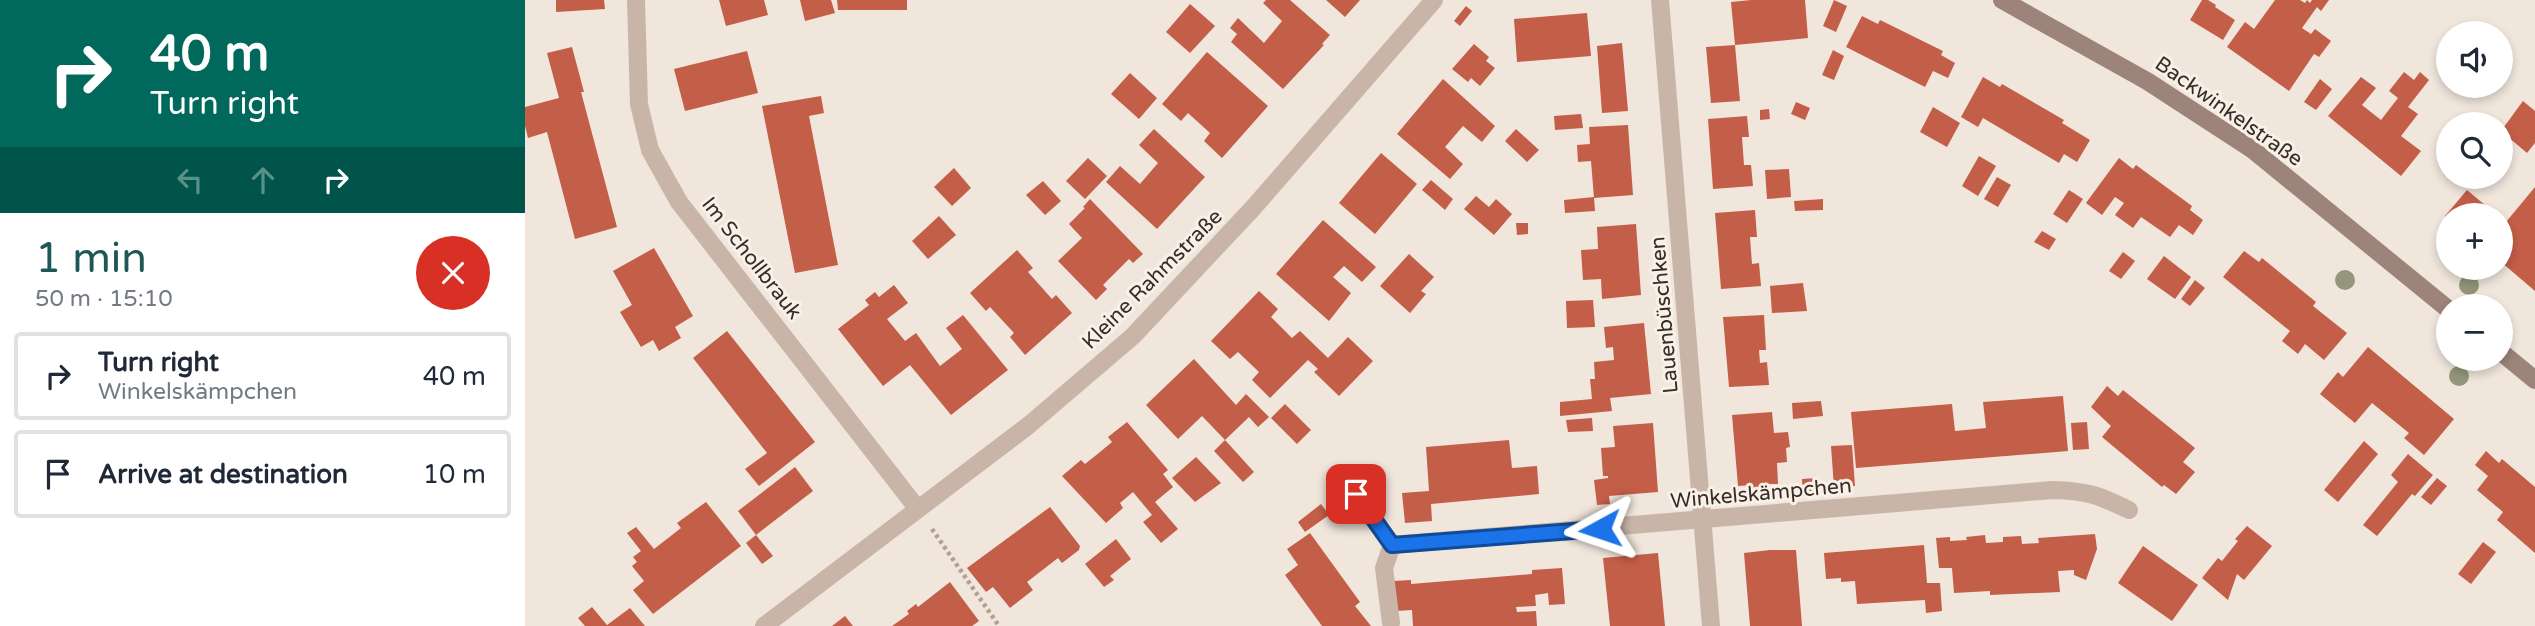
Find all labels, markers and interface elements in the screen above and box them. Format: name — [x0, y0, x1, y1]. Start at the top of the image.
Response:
map controls — [2436, 21, 2513, 371]
button: sound — [2436, 21, 2513, 98]
text: 40 m — [150, 25, 269, 84]
icon: right — [35, 28, 126, 119]
street label: Backwinkelstraße — [2150, 51, 2307, 172]
text: Turn right — [150, 85, 299, 123]
button: search — [2436, 112, 2513, 189]
icon: left — [171, 161, 209, 199]
icon: ahead — [244, 161, 282, 199]
icon: right — [317, 161, 355, 199]
street label: Im Schollbrauk — [696, 192, 807, 324]
button: + — [2436, 203, 2513, 280]
street label: Kleine Rahmstraße — [1077, 204, 1228, 355]
text: 1 min — [35, 233, 147, 284]
button: close — [416, 236, 490, 310]
street label: Lauenbüschken — [1645, 236, 1684, 394]
text: 50 m · 15:10 — [35, 285, 173, 313]
button: − — [2436, 294, 2513, 371]
text: Turn right — [98, 347, 219, 378]
icon: right — [39, 357, 77, 395]
text: 40 m — [423, 361, 486, 392]
text: Winkelskämpchen — [98, 378, 297, 406]
icon: arrive — [39, 455, 77, 493]
text: Arrive at destination — [98, 459, 348, 490]
text: 10 m — [423, 459, 486, 490]
pin — [1326, 464, 1386, 524]
street label: Winkelskämpchen — [1669, 473, 1853, 514]
icon: arrive — [1337, 475, 1375, 513]
position arrow — [1563, 492, 1637, 566]

